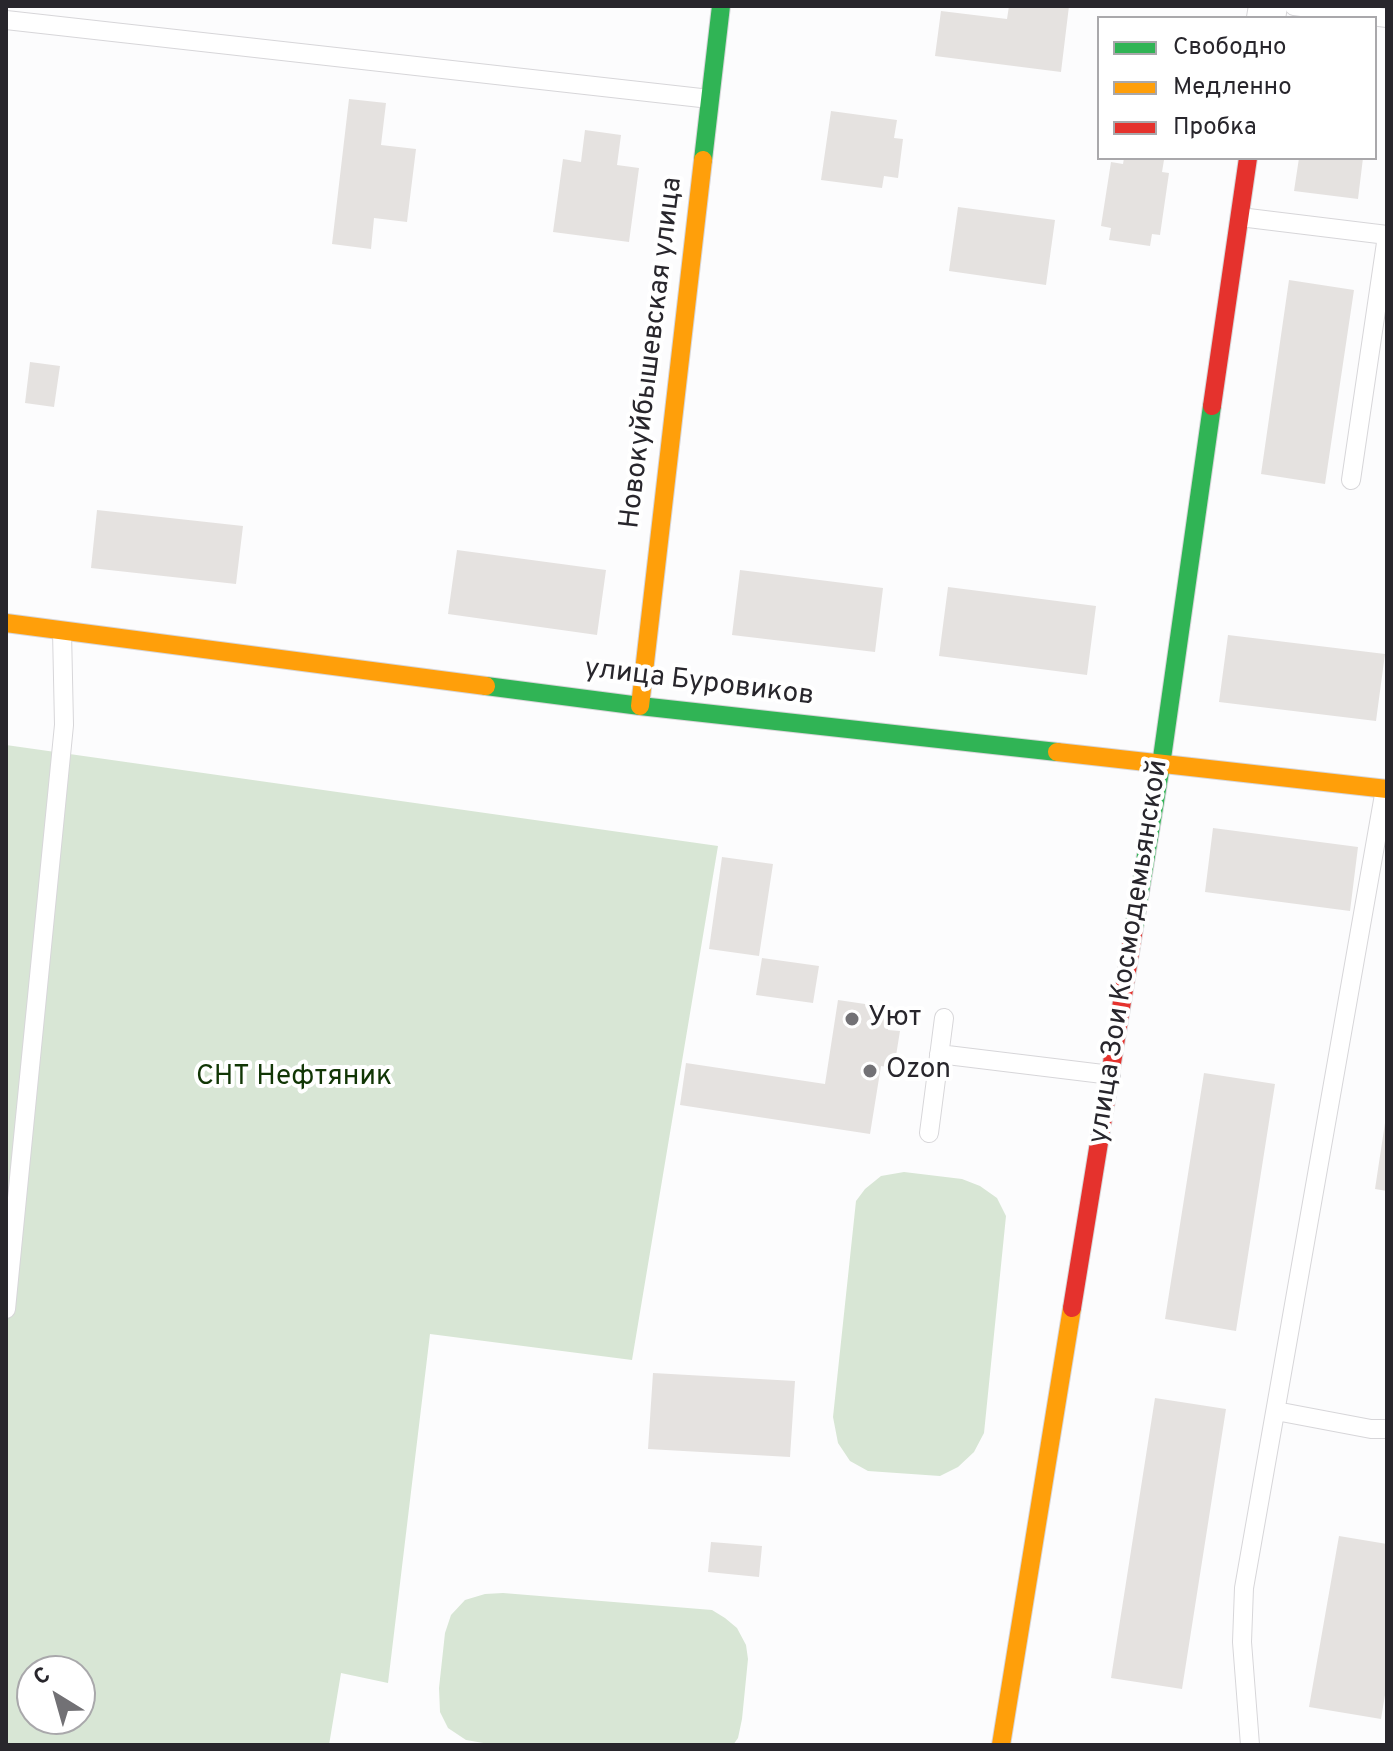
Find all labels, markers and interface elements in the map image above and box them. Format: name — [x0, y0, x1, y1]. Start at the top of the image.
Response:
legend — [1097, 16, 1377, 160]
text: Свободно — [1173, 33, 1286, 63]
text: Медленно — [1173, 73, 1292, 103]
text: Пробка — [1173, 113, 1257, 143]
street label: Новокуйбышевская улица — [615, 175, 691, 531]
street label: улица Буровиков — [582, 653, 816, 715]
street label: улица Зои Космодемьянской — [1083, 758, 1177, 1146]
place label: Уют — [868, 1002, 921, 1036]
marker: Уют — [843, 1010, 861, 1028]
place label: Ozon — [886, 1054, 951, 1088]
park label: СНТ Нефтяник — [196, 1061, 392, 1095]
marker: Ozon — [861, 1062, 879, 1080]
north arrow — [16, 1655, 96, 1735]
text: С — [29, 1662, 56, 1692]

